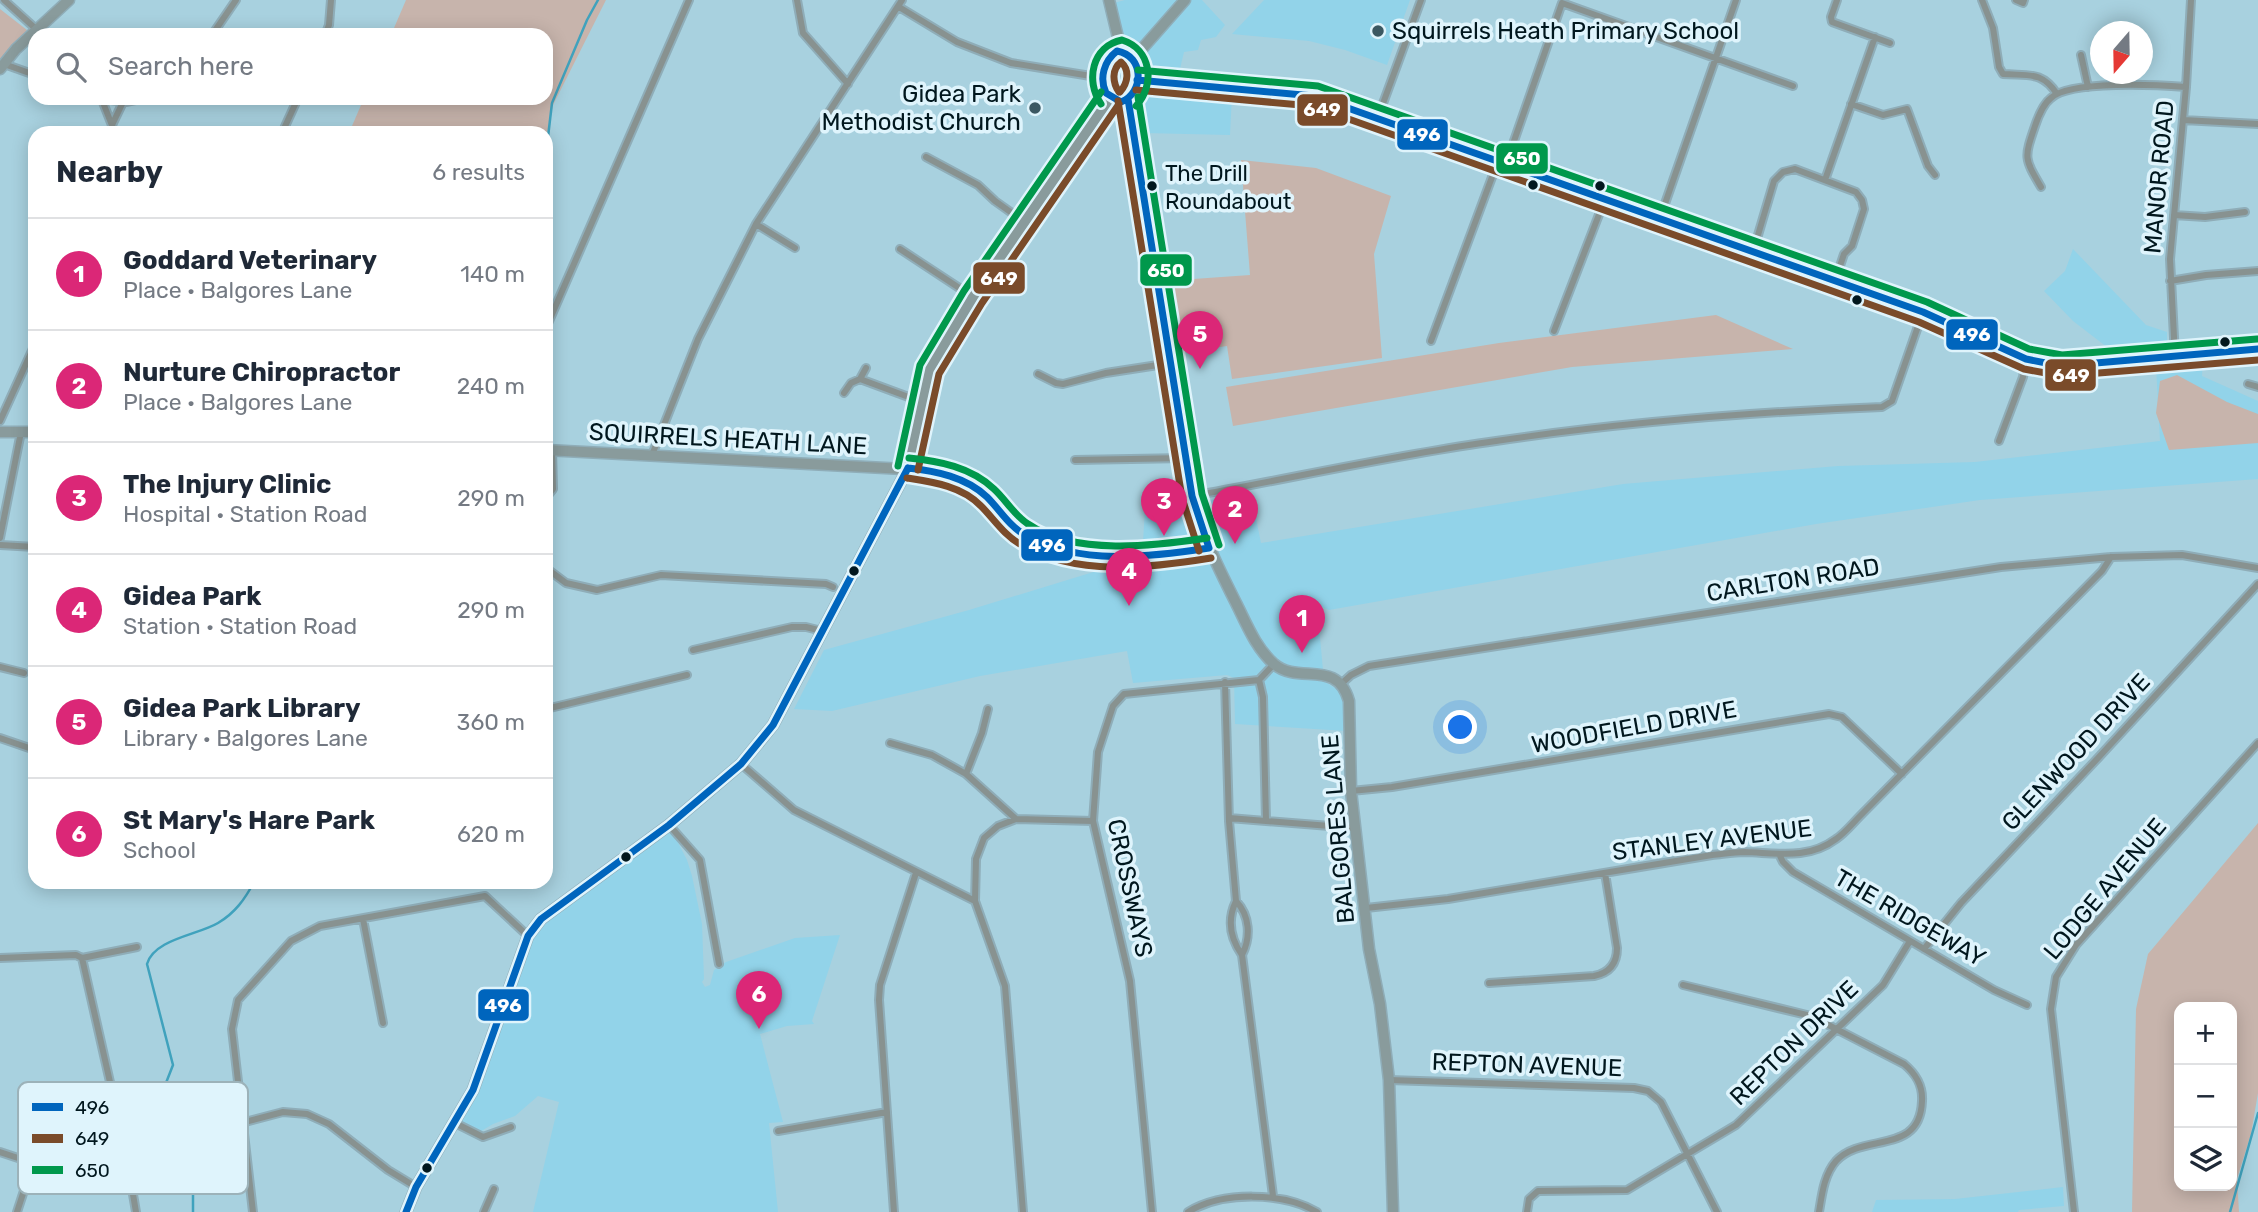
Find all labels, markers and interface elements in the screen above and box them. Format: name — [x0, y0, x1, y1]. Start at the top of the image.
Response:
place label: Squirrels Heath Primary School — [1392, 17, 1739, 45]
north arrow — [2090, 21, 2153, 84]
marker: Squirrels Heath Primary School — [1370, 23, 1386, 39]
search box — [28, 28, 553, 105]
icon: search — [52, 48, 90, 86]
text: Search here — [108, 51, 254, 82]
place label: Gidea Park Methodist Church — [821, 80, 1022, 136]
line badge: 649 — [1296, 93, 1349, 127]
text: 649 — [1303, 98, 1341, 121]
street label: MANOR ROAD — [2138, 99, 2180, 255]
marker: Gidea Park Methodist Church — [1027, 100, 1043, 116]
line badge: 496 — [1396, 118, 1449, 151]
text: 496 — [1403, 123, 1441, 146]
line badge: 650 — [1495, 142, 1549, 175]
text: 650 — [1503, 147, 1541, 170]
text: Nearby — [56, 154, 163, 190]
text: 6 results — [432, 158, 525, 186]
place label: The Drill Roundabout — [1165, 160, 1292, 215]
unlabelled marker — [1526, 178, 1540, 192]
marker: The Drill Roundabout — [1145, 179, 1159, 193]
unlabelled marker — [1593, 179, 1607, 193]
text: Goddard Veterinary — [123, 245, 377, 276]
line badge: 650 — [1139, 253, 1193, 287]
text: 650 — [1147, 259, 1185, 282]
text: 1 — [73, 260, 85, 288]
text: 140 m — [460, 260, 525, 288]
line badge: 649 — [972, 261, 1026, 295]
text: 649 — [980, 267, 1018, 290]
text: Place · Balgores Lane — [123, 276, 352, 304]
unlabelled marker — [1850, 293, 1864, 307]
pin: 5 — [1177, 311, 1223, 369]
line badge: 496 — [1945, 318, 1999, 351]
text: 496 — [1953, 323, 1991, 346]
unlabelled marker — [2218, 335, 2232, 349]
text: Nurture Chiropractor — [123, 357, 400, 388]
line badge: 649 — [2044, 358, 2097, 392]
text: 649 — [2052, 364, 2090, 387]
text: 2 — [72, 372, 86, 400]
text: 240 m — [457, 372, 525, 400]
text: Place · Balgores Lane — [123, 388, 352, 416]
street label: SQUIRRELS HEATH LANE — [588, 418, 868, 460]
text: The Injury Clinic — [123, 469, 331, 500]
pin: 3 — [1141, 478, 1187, 536]
text: 3 — [71, 484, 87, 512]
text: 290 m — [457, 484, 525, 512]
pin: 2 — [1212, 486, 1258, 544]
text: Hospital · Station Road — [123, 500, 368, 528]
line badge: 496 — [1020, 528, 1074, 562]
text: 496 — [1028, 534, 1066, 557]
pin: 4 — [1106, 548, 1152, 606]
street label: CARLTON ROAD — [1704, 552, 1882, 608]
unlabelled marker — [847, 564, 861, 578]
text: Gidea Park — [123, 581, 262, 612]
pin: 1 — [1279, 595, 1325, 653]
text: 4 — [71, 596, 87, 624]
text: 290 m — [457, 596, 525, 624]
text: Station · Station Road — [123, 612, 357, 640]
street label: GLENWOOD DRIVE — [1996, 668, 2156, 836]
text: Gidea Park Library — [123, 693, 361, 724]
street label: WOODFIELD DRIVE — [1529, 695, 1739, 759]
text: 5 — [72, 708, 86, 736]
text: 360 m — [457, 708, 525, 736]
your location — [1443, 710, 1477, 744]
text: Library · Balgores Lane — [123, 724, 368, 752]
street label: BALGORES LANE — [1316, 733, 1360, 925]
text: St Mary's Hare Park — [123, 805, 375, 836]
street label: LODGE AVENUE — [2038, 813, 2172, 965]
street label: STANLEY AVENUE — [1611, 814, 1813, 866]
street label: CROSSWAYS — [1102, 816, 1158, 960]
text: 6 — [72, 820, 86, 848]
text: 620 m — [457, 820, 525, 848]
text: School — [123, 836, 196, 864]
unlabelled marker — [619, 850, 633, 864]
street label: THE RIDGEWAY — [1830, 863, 1990, 973]
pin: 6 — [736, 971, 782, 1029]
street label: REPTON DRIVE — [1724, 975, 1864, 1111]
line badge: 496 — [477, 988, 530, 1022]
text: 496 — [484, 994, 522, 1017]
map controls — [2174, 1002, 2237, 1191]
button: + — [2174, 1002, 2237, 1065]
street label: REPTON AVENUE — [1431, 1048, 1623, 1082]
button: − — [2174, 1065, 2237, 1128]
legend — [18, 1082, 248, 1194]
text: 496 — [75, 1096, 109, 1119]
text: 649 — [75, 1127, 109, 1150]
button: layers — [2174, 1128, 2237, 1191]
text: 650 — [75, 1159, 110, 1182]
unlabelled marker — [420, 1161, 434, 1175]

